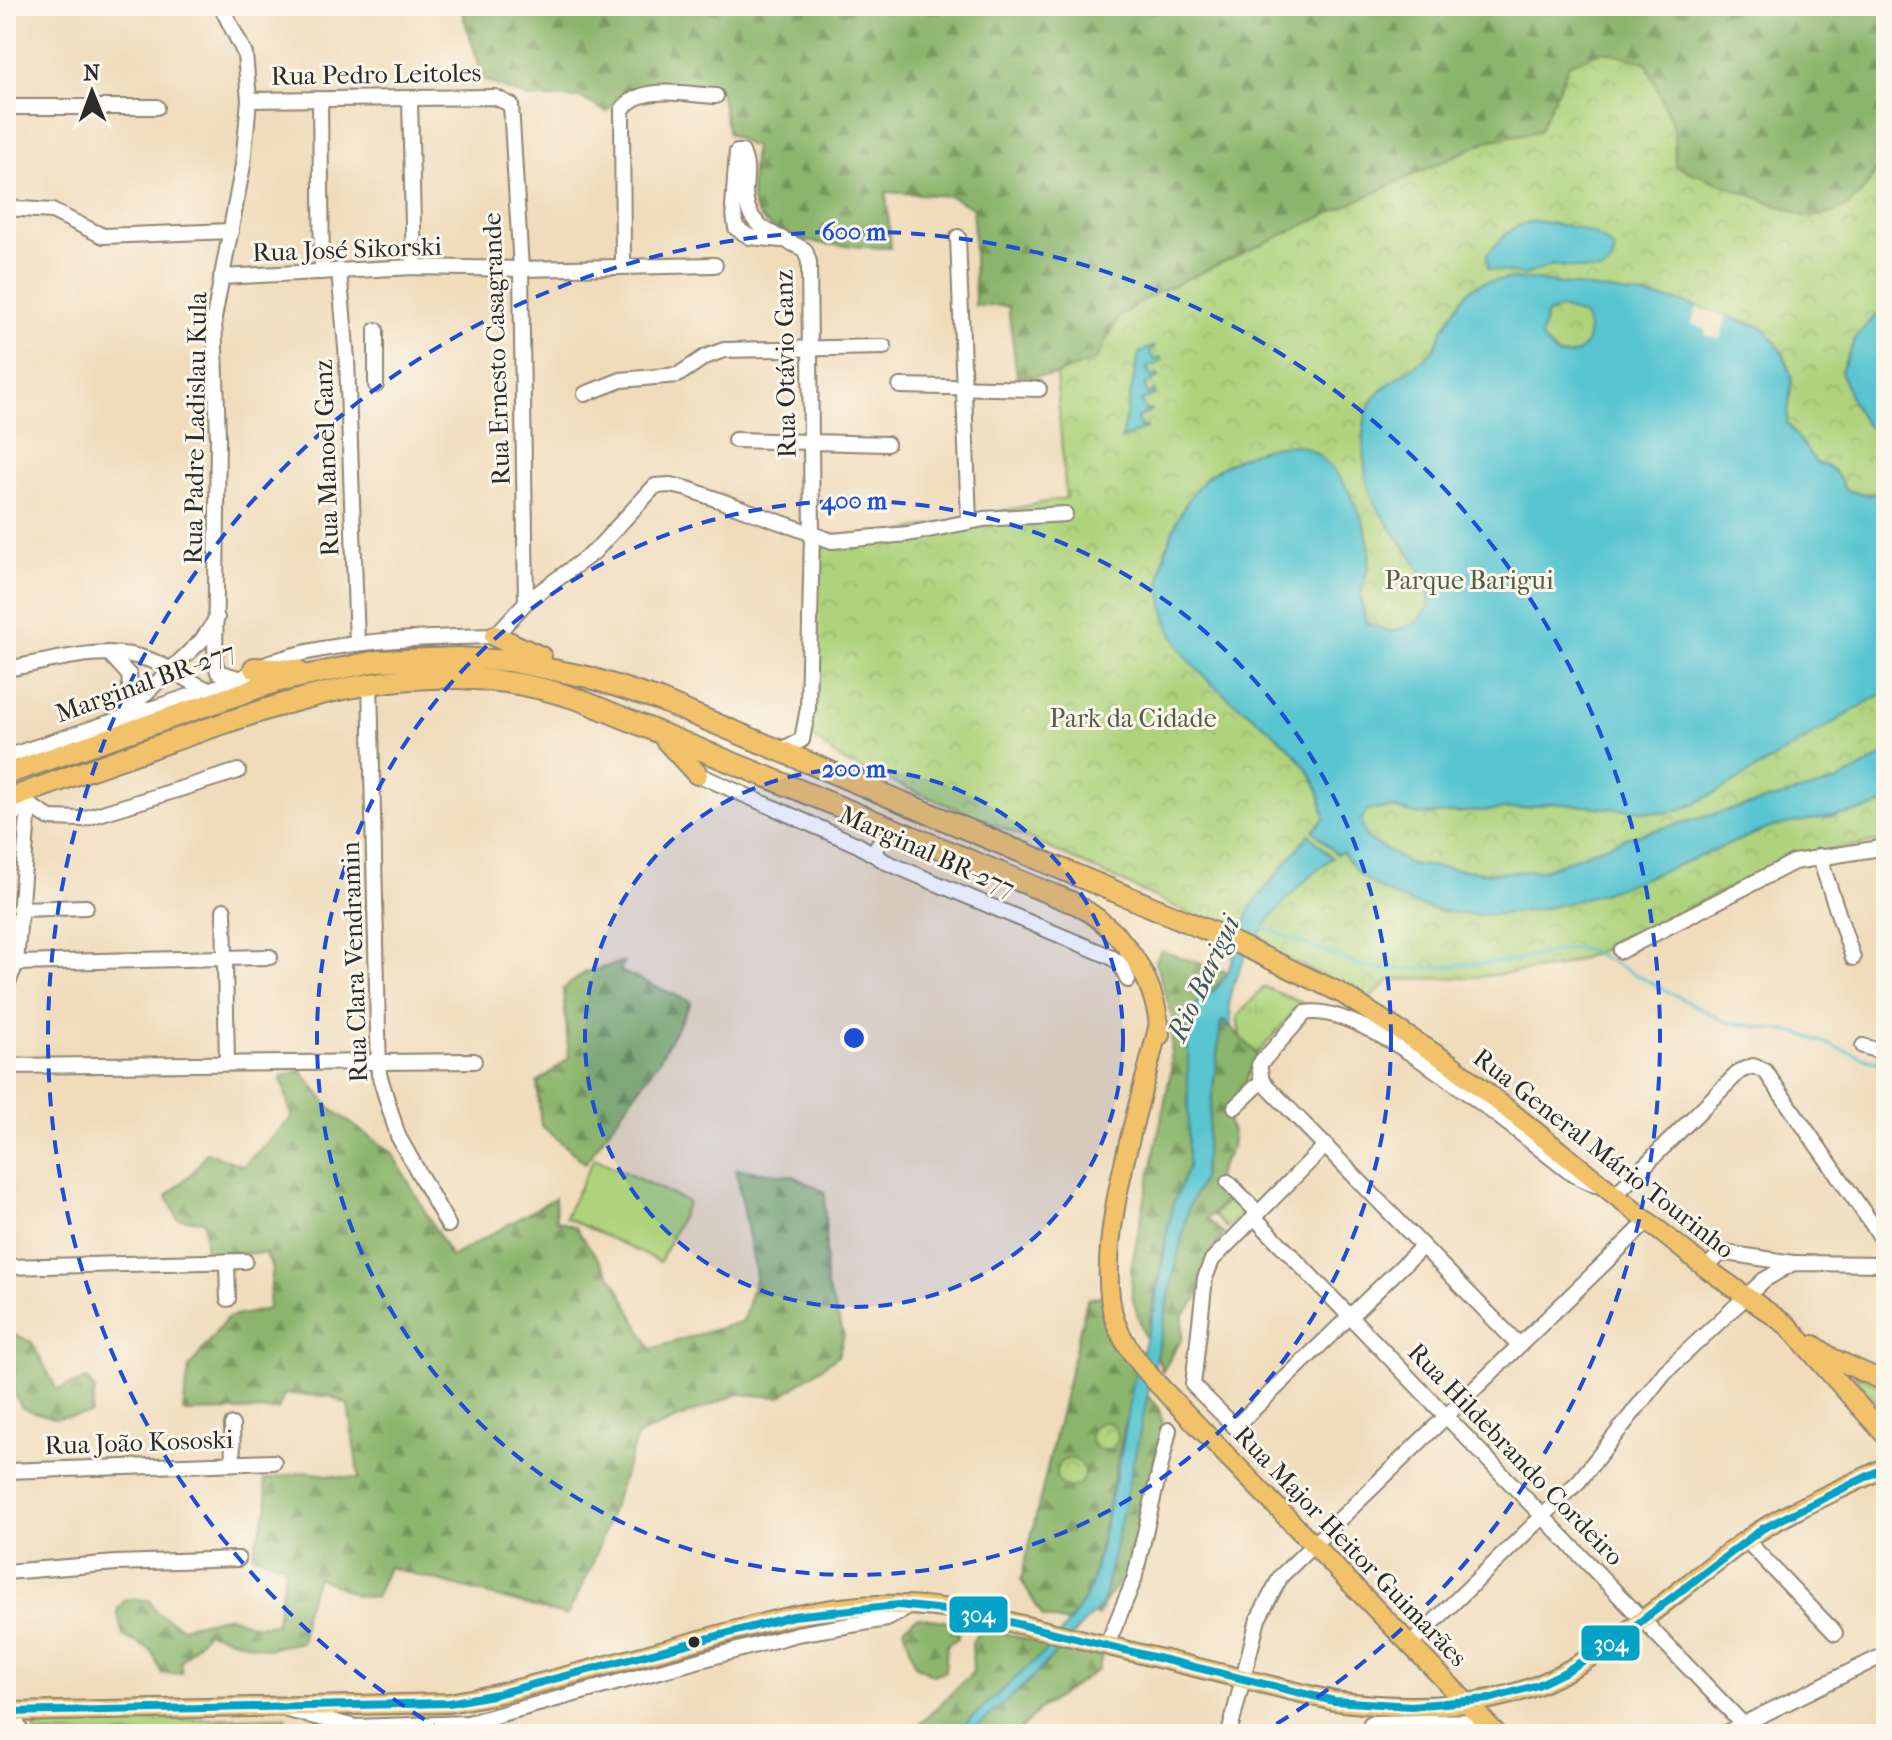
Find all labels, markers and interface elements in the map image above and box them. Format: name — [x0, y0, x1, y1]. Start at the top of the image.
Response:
north arrow — [52, 52, 132, 132]
street label: Rua Pedro Leitoles — [271, 57, 481, 92]
text: N — [83, 60, 101, 86]
street label: Rua Ernesto Casagrande — [476, 212, 517, 486]
text: 600 m — [822, 218, 887, 246]
street label: Rua José Sikorski — [252, 231, 443, 268]
street label: Rua Otávio Ganz — [768, 269, 803, 458]
street label: Rua Padre Ladislau Kula — [178, 291, 213, 565]
street label: Rua Manoel Ganz — [308, 359, 345, 557]
text: 400 m — [820, 487, 888, 516]
park label: Parque Barigui — [1384, 565, 1554, 596]
street label: Marginal BR-277 — [51, 636, 239, 729]
park label: Park da Cidade — [1049, 703, 1217, 734]
text: 200 m — [822, 755, 887, 783]
street label: Marginal BR-277 — [834, 799, 1020, 904]
street label: Rua Clara Vendramin — [335, 841, 374, 1083]
water label: Rio Barigui — [1159, 909, 1248, 1048]
centre of rings — [840, 1024, 868, 1052]
street label: Rua General Mário Tourinho — [1467, 1042, 1741, 1265]
street label: Rua Hildebrando Cordeiro — [1401, 1337, 1630, 1572]
street label: Rua Major Heitor Guimarães — [1228, 1420, 1474, 1673]
street label: Rua João Kososki — [44, 1424, 234, 1461]
line badge: 304 — [948, 1595, 1009, 1634]
text: 304 — [961, 1602, 996, 1628]
line badge: 304 — [1580, 1624, 1641, 1662]
text: 304 — [1594, 1631, 1629, 1657]
unlabelled marker — [686, 1634, 702, 1650]

